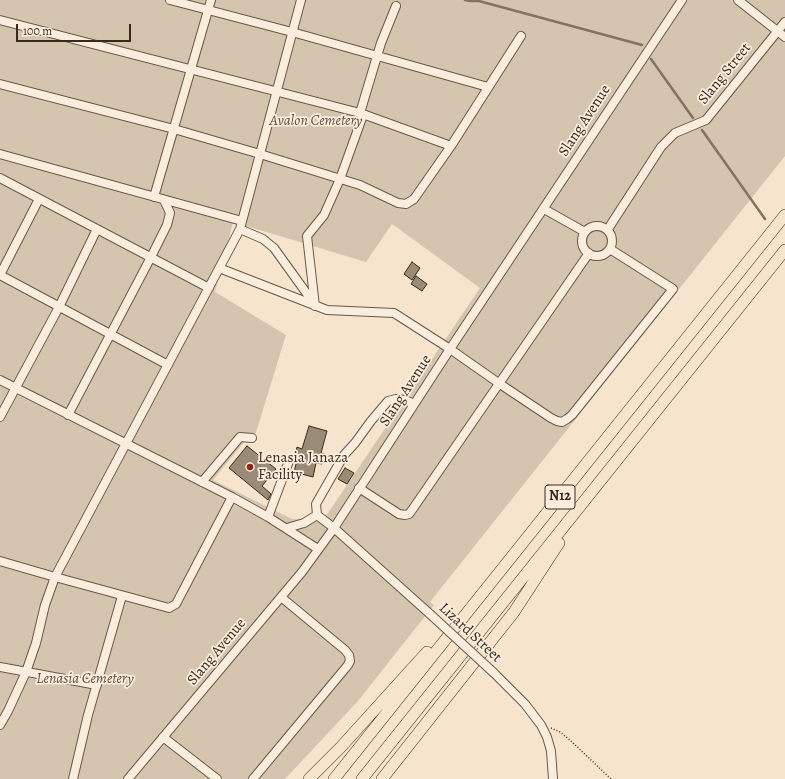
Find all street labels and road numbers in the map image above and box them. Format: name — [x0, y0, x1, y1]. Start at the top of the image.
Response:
street label: Slang Street — [695, 40, 755, 108]
street label: Slang Avenue — [555, 82, 615, 160]
street label: Slang Avenue — [376, 352, 436, 430]
road number: N12 — [545, 485, 575, 509]
street label: Lizard Street — [435, 599, 505, 667]
street label: Slang Avenue — [184, 615, 250, 689]

